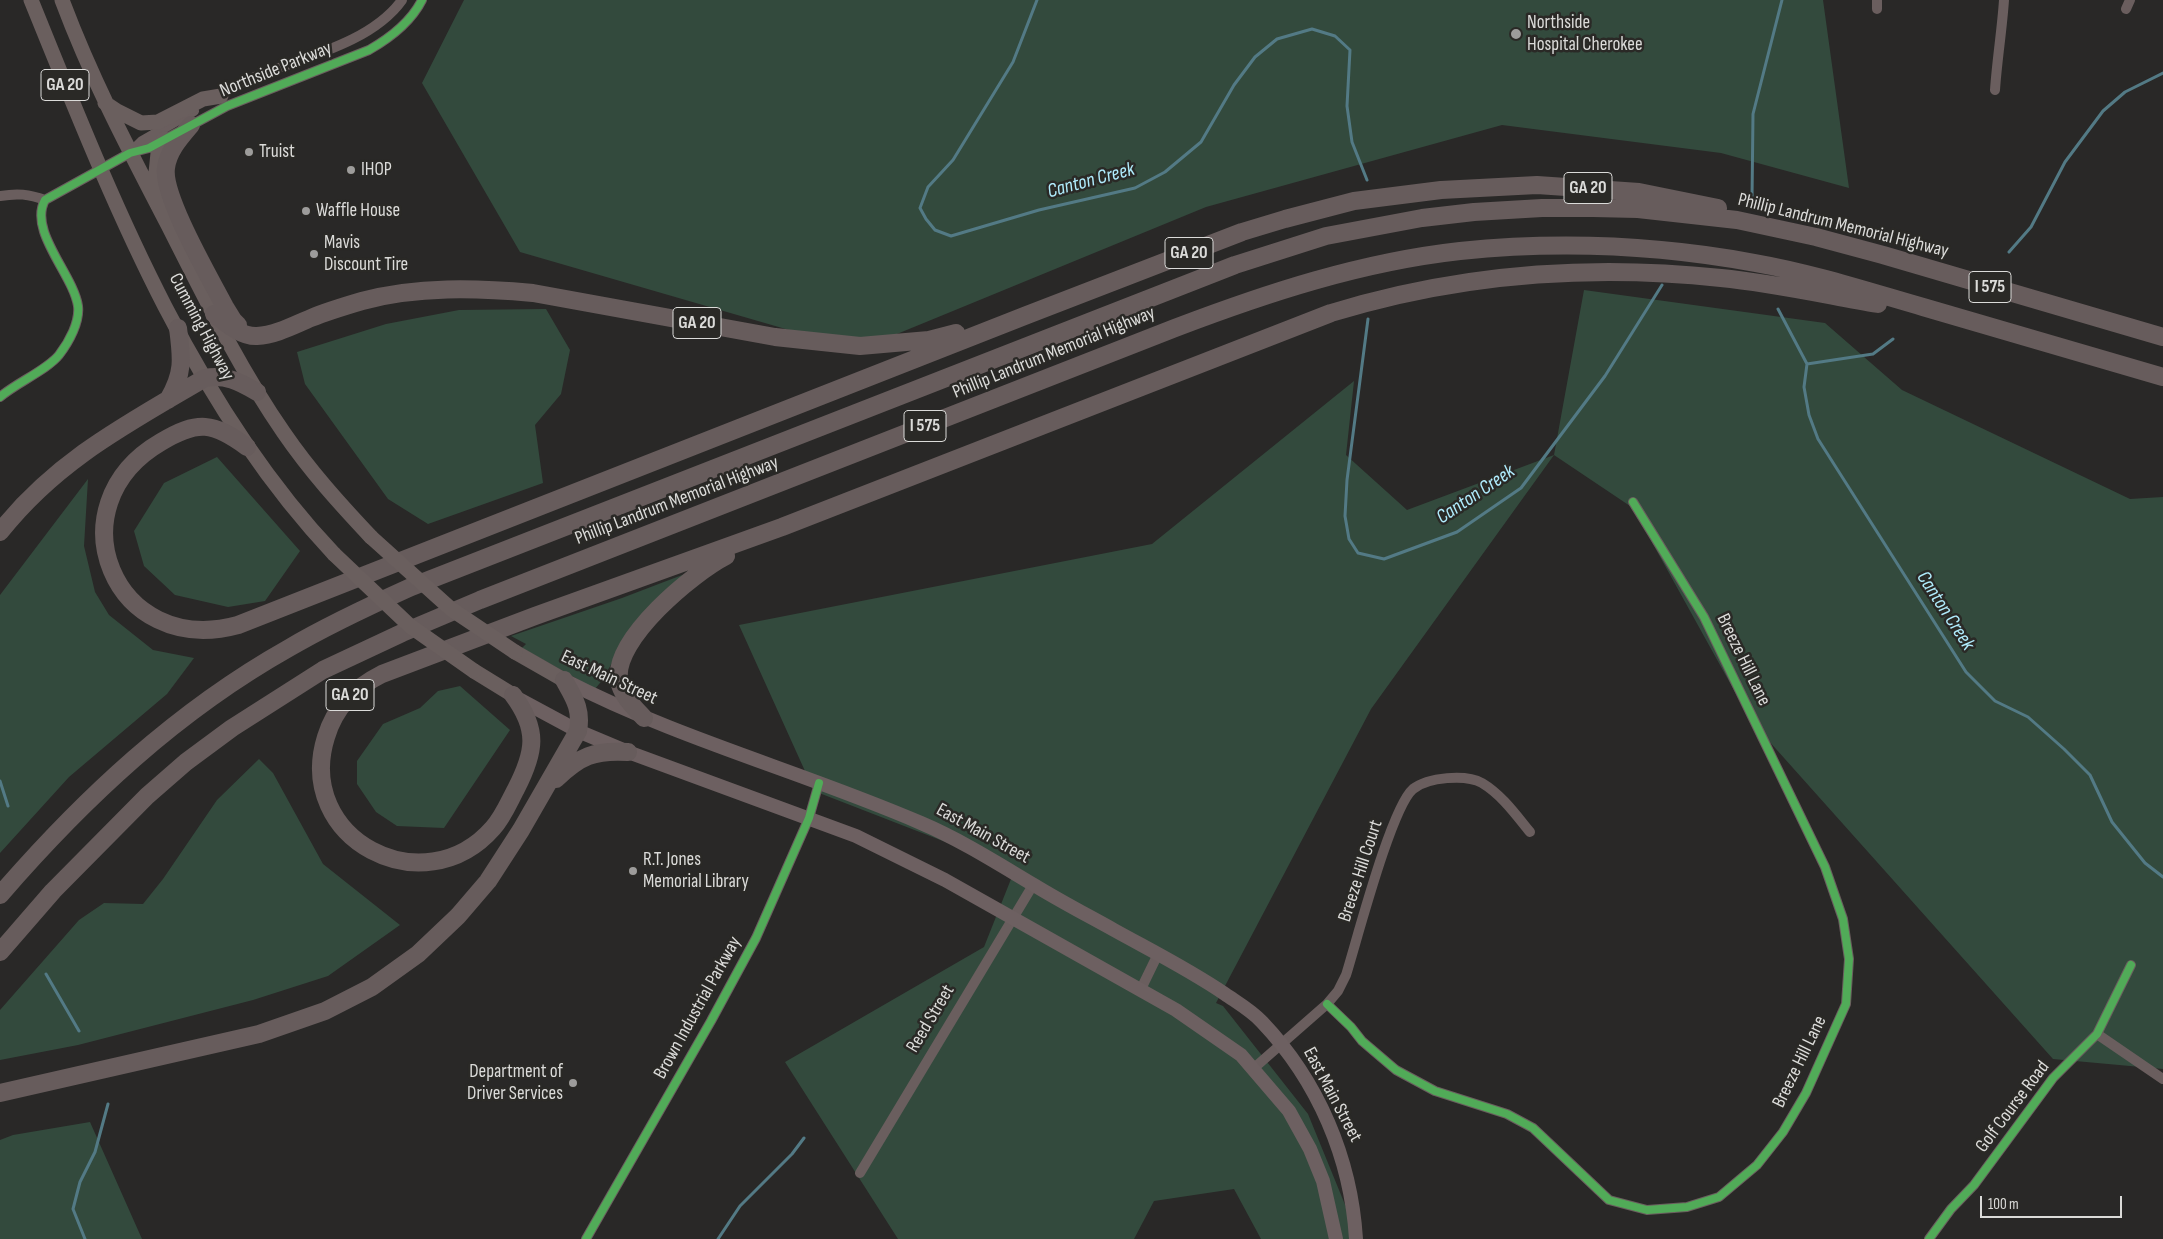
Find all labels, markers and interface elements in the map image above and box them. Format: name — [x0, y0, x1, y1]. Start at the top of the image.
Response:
place label: Northside Hospital Cherokee — [1527, 12, 1643, 56]
marker: Northside Hospital Cherokee — [1509, 27, 1523, 41]
street label: Northside Parkway — [217, 37, 335, 103]
road number: GA 20 — [41, 70, 89, 100]
place label: Truist — [259, 141, 295, 163]
marker: Truist — [243, 146, 255, 158]
water label: Canton Creek — [1045, 158, 1137, 204]
place label: IHOP — [361, 159, 392, 181]
marker: IHOP — [345, 164, 357, 176]
road number: GA 20 — [1564, 172, 1612, 204]
street label: Phillip Landrum Memorial Highway — [1735, 189, 1951, 263]
place label: Waffle House — [316, 200, 400, 222]
marker: Waffle House — [300, 205, 312, 217]
place label: Mavis Discount Tire — [324, 232, 408, 276]
road number: GA 20 — [1165, 238, 1213, 268]
marker: Mavis Discount Tire — [308, 248, 320, 260]
street label: Cumming Highway — [163, 270, 239, 384]
road number: I 575 — [1969, 272, 2011, 302]
street label: Phillip Landrum Memorial Highway — [949, 302, 1159, 404]
road number: GA 20 — [673, 307, 721, 338]
road number: I 575 — [904, 411, 946, 442]
street label: Phillip Landrum Memorial Highway — [572, 452, 782, 550]
water label: Canton Creek — [1432, 460, 1520, 530]
water label: Canton Creek — [1911, 567, 1979, 655]
street label: Breeze Hill Lane — [1711, 610, 1775, 710]
street label: East Main Street — [557, 646, 661, 710]
road number: GA 20 — [326, 680, 374, 710]
street label: East Main Street — [932, 799, 1034, 869]
street label: Breeze Hill Court — [1334, 817, 1388, 925]
place label: R.T. Jones Memorial Library — [643, 849, 749, 893]
marker: R.T. Jones Memorial Library — [627, 865, 639, 877]
street label: Brown Industrial Parkway — [649, 933, 747, 1083]
street label: Reed Street — [902, 981, 960, 1057]
street label: Breeze Hill Lane — [1768, 1012, 1832, 1112]
street label: East Main Street — [1298, 1044, 1366, 1146]
street label: Golf Course Road — [1971, 1057, 2055, 1157]
place label: Department of Driver Services — [467, 1061, 563, 1105]
marker: Department of Driver Services — [567, 1077, 579, 1089]
scale bar — [1983, 1186, 2126, 1218]
text: 100 m — [1988, 1195, 2019, 1214]

